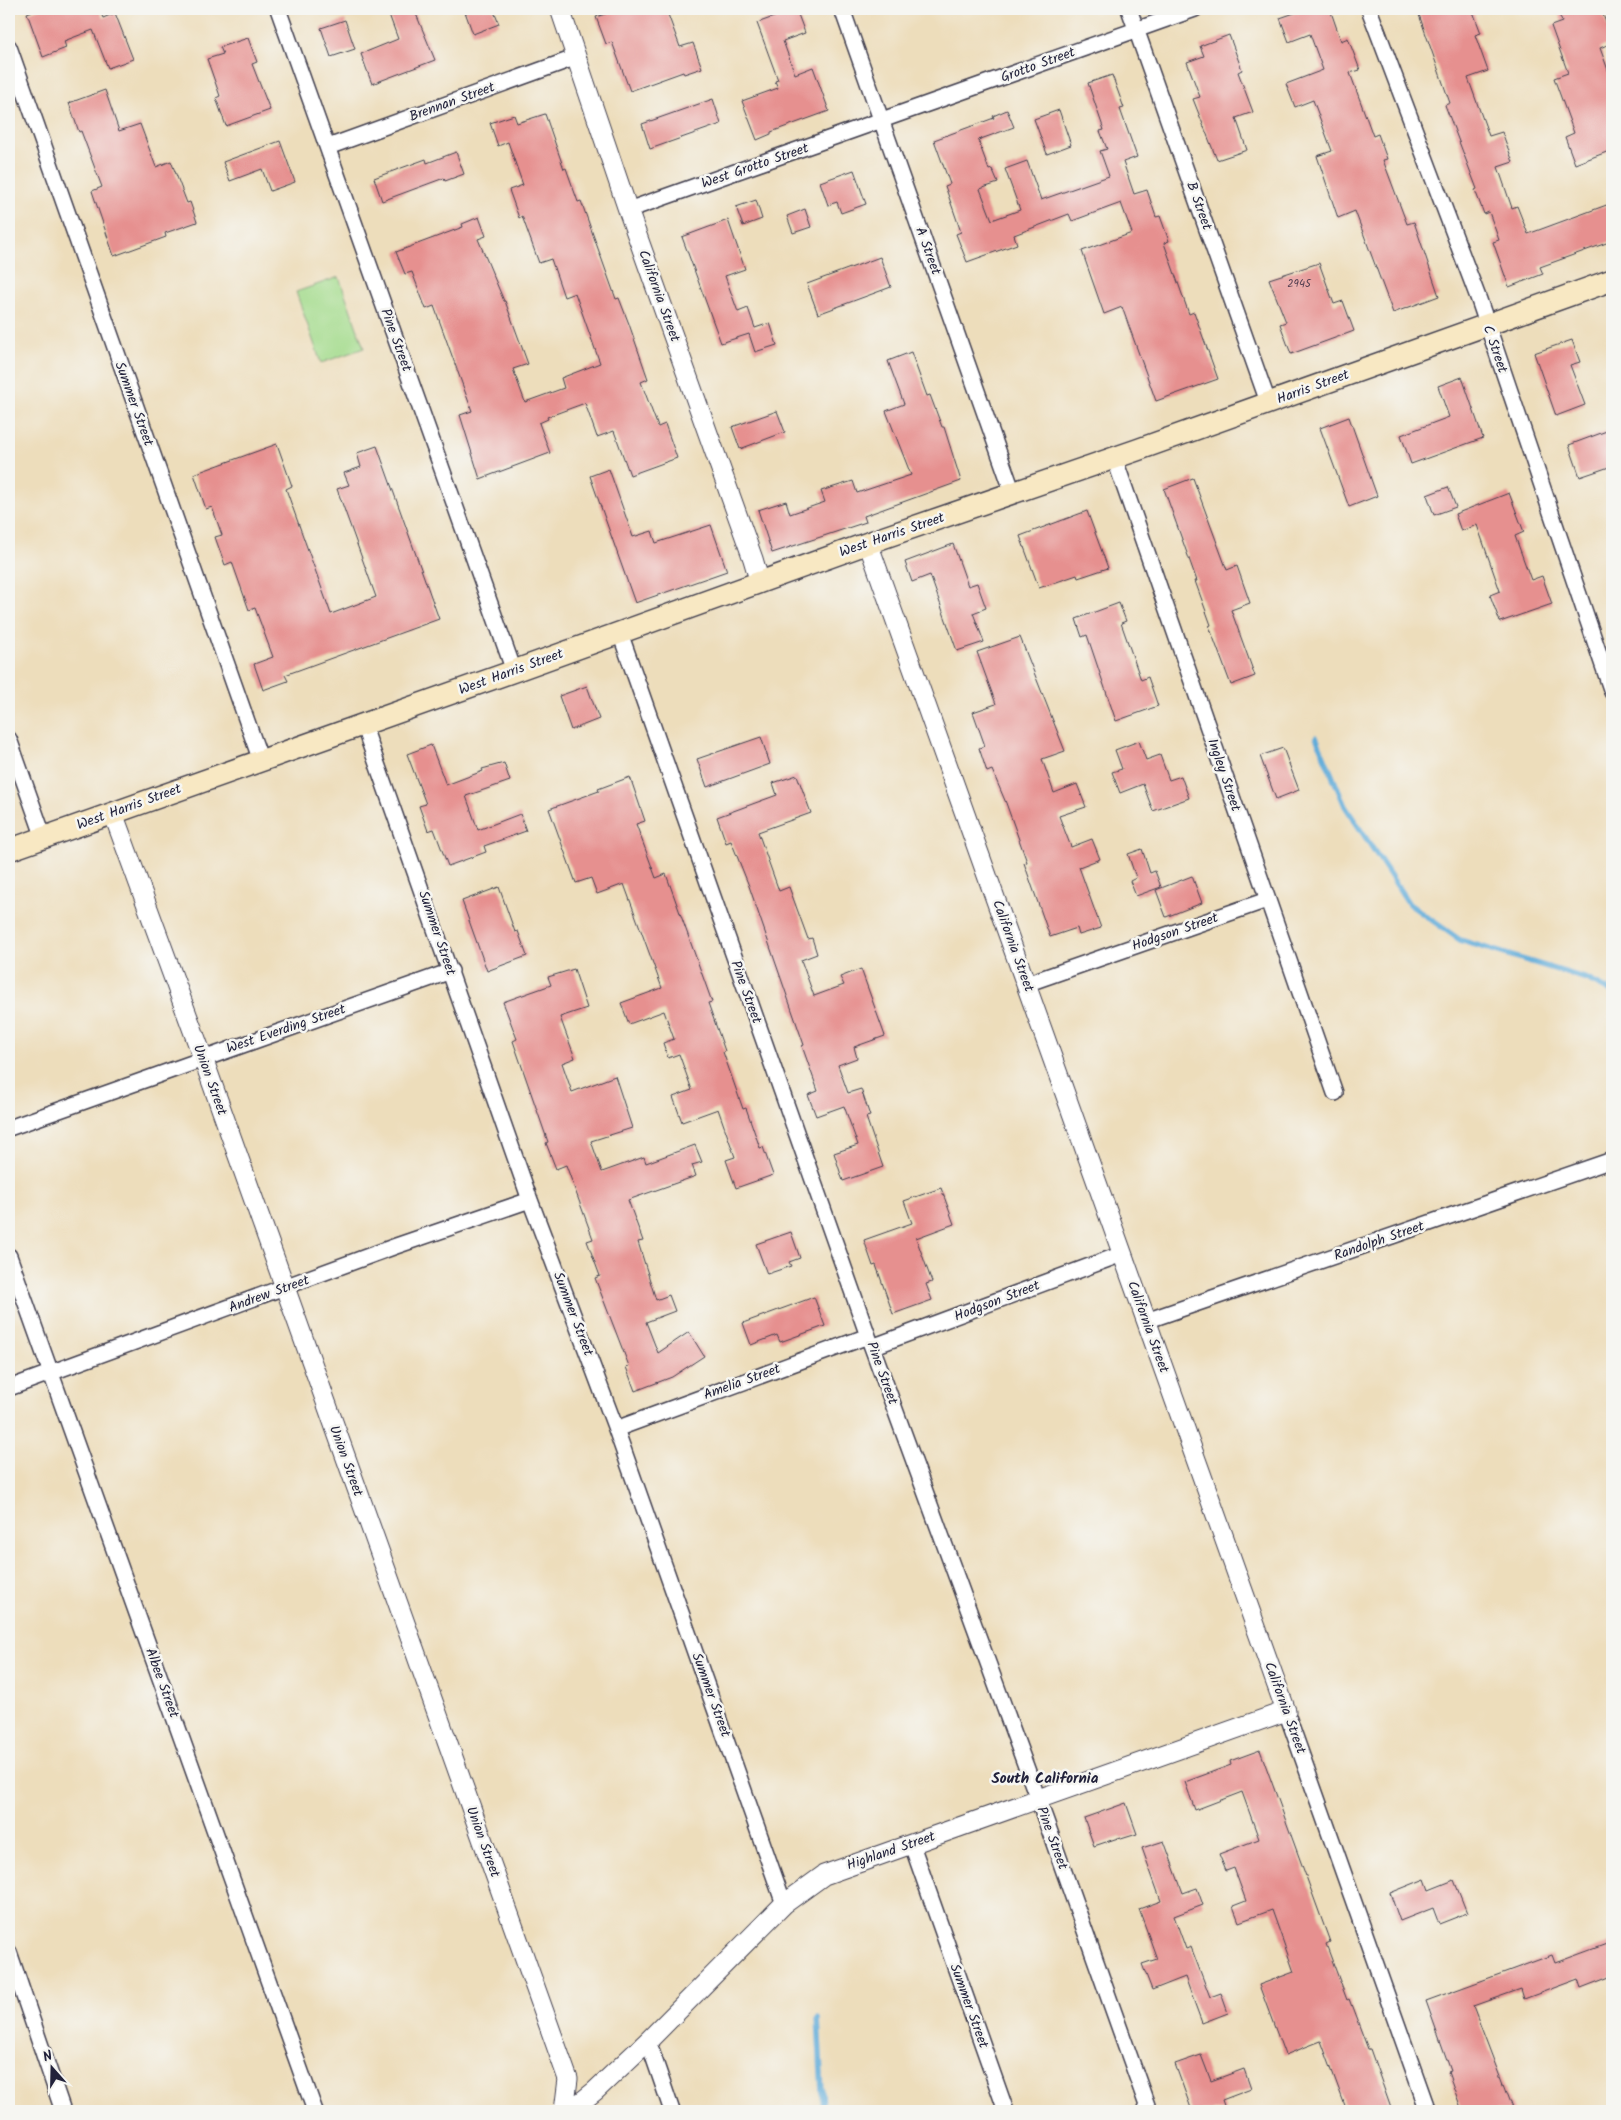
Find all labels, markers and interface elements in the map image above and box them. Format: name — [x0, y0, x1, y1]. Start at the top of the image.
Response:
street label: Grotto Street — [998, 41, 1079, 89]
street label: Brennan Street — [406, 76, 499, 128]
street label: West Grotto Street — [698, 137, 812, 195]
street label: B Street — [1180, 179, 1218, 234]
street label: A Street — [909, 224, 947, 279]
street label: California Street — [632, 247, 686, 346]
house number: 2945 — [1287, 275, 1312, 293]
street label: Pine Street — [374, 305, 418, 375]
street label: C Street — [1477, 322, 1514, 377]
street label: Summer Street — [109, 359, 160, 450]
street label: Harris Street — [1274, 364, 1353, 410]
street label: West Harris Street — [836, 507, 948, 563]
street label: West Harris Street — [456, 643, 567, 701]
street label: Ingley Street — [1201, 736, 1247, 815]
street label: West Harris Street — [74, 778, 185, 836]
street label: Summer Street — [412, 888, 462, 979]
street label: California Street — [986, 897, 1040, 996]
street label: Hodgson Street — [1129, 907, 1222, 957]
street label: Pine Street — [724, 957, 768, 1027]
street label: West Everding Street — [223, 998, 349, 1060]
street label: Union Street — [187, 1041, 233, 1119]
street label: Randolph Street — [1331, 1215, 1428, 1267]
street label: Andrew Street — [226, 1269, 313, 1319]
street label: Summer Street — [547, 1269, 599, 1360]
street label: Hodgson Street — [951, 1274, 1044, 1327]
street label: California Street — [1121, 1278, 1175, 1377]
street label: Pine Street — [860, 1338, 904, 1408]
street label: Amelia Street — [700, 1358, 784, 1406]
street label: Union Street — [323, 1422, 369, 1500]
street label: Albee Street — [139, 1645, 185, 1722]
street label: Summer Street — [686, 1650, 737, 1741]
street label: California Street — [1258, 1659, 1312, 1758]
district label: South California — [992, 1767, 1099, 1791]
street label: Union Street — [460, 1803, 506, 1881]
street label: Pine Street — [1030, 1803, 1074, 1873]
street label: Highland Street — [844, 1825, 939, 1876]
street label: Summer Street — [944, 1961, 995, 2052]
north arrow — [28, 2042, 78, 2092]
text: N — [40, 2045, 56, 2069]

